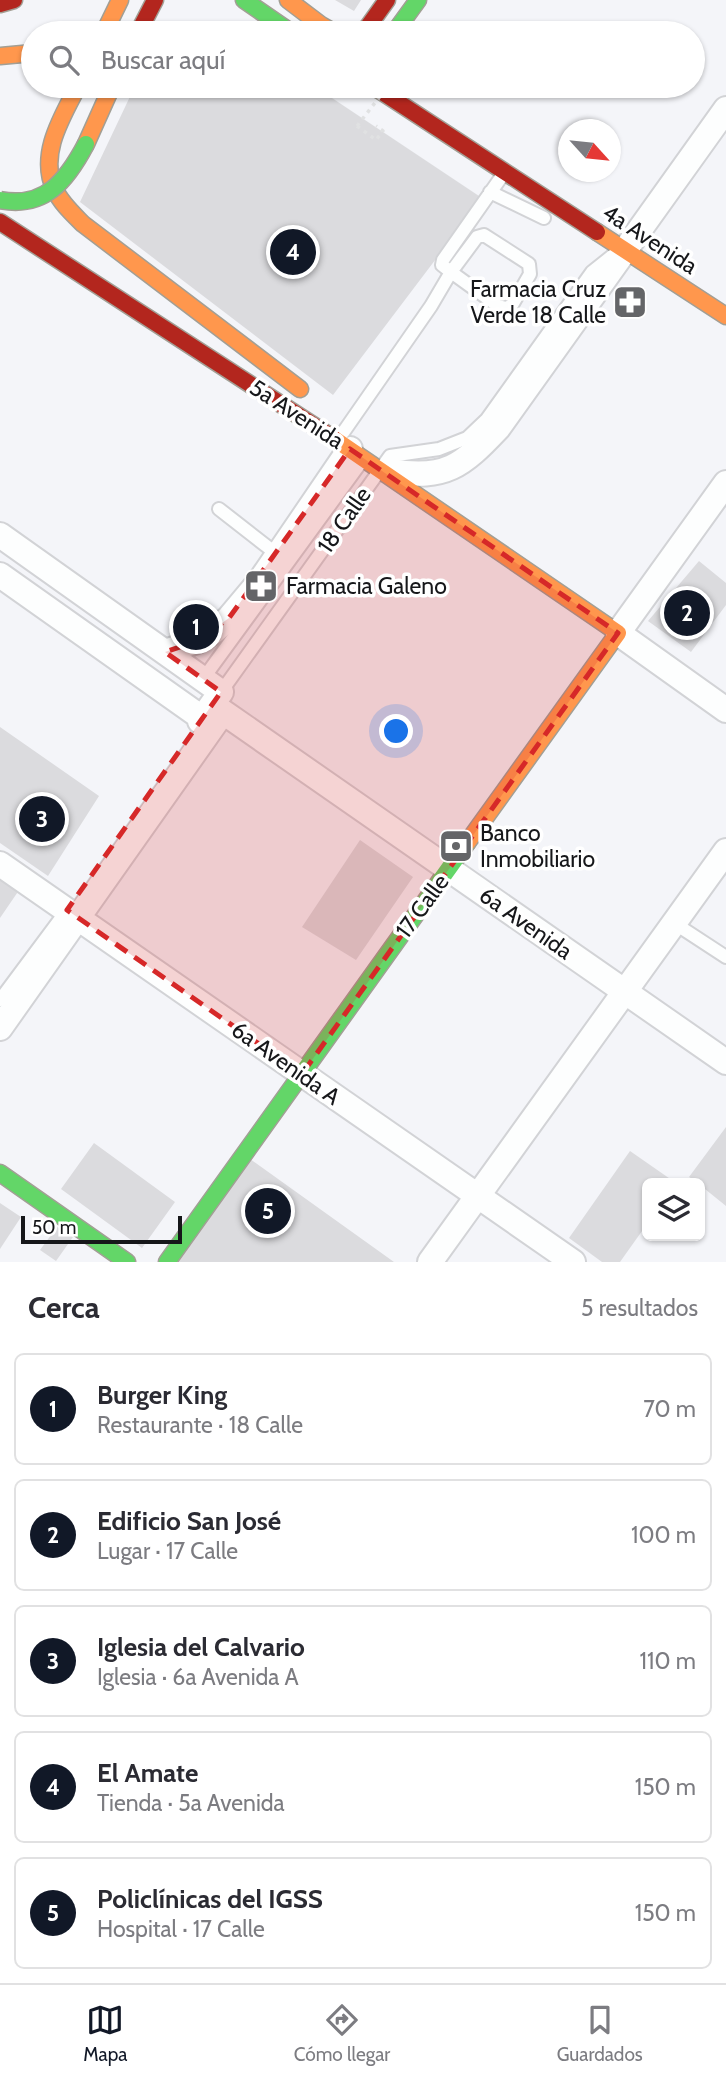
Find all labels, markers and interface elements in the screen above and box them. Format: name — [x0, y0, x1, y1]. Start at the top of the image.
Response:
search box — [21, 21, 705, 98]
icon: search — [45, 41, 83, 79]
text: Buscar aquí — [101, 44, 225, 76]
north arrow — [558, 119, 621, 182]
street label: 4a Avenida — [597, 198, 703, 280]
pin: 4 — [270, 226, 316, 278]
place label: Farmacia Cruz Verde 18 Calle — [470, 275, 606, 329]
pharmacy icon: Farmacia Cruz Verde 18 Calle — [611, 283, 649, 321]
street label: 5a Avenida — [245, 373, 349, 455]
street label: 18 Calle — [311, 481, 377, 558]
pharmacy icon: Farmacia Galeno — [242, 567, 280, 605]
place label: Farmacia Galeno — [286, 572, 447, 600]
pin: 2 — [664, 587, 710, 639]
pin: 1 — [173, 601, 219, 653]
your location — [379, 714, 413, 748]
pin: 3 — [19, 793, 65, 845]
place label: Banco Inmobiliario — [480, 819, 595, 873]
bank icon: Banco Inmobiliario — [437, 827, 475, 865]
street label: 17 Calle — [390, 868, 455, 943]
street label: 6a Avenida — [474, 881, 578, 965]
street label: 6a Avenida A — [226, 1015, 346, 1111]
map controls — [642, 1178, 705, 1241]
button: layers — [642, 1178, 705, 1241]
pin: 5 — [245, 1185, 291, 1237]
scale bar — [21, 1213, 182, 1245]
text: 50 m — [32, 1216, 76, 1239]
text: Cerca — [28, 1289, 100, 1326]
text: 5 resultados — [581, 1294, 698, 1322]
text: Burger King — [97, 1379, 227, 1411]
text: 1 — [49, 1395, 57, 1423]
text: 70 m — [643, 1395, 696, 1423]
text: Restaurante · 18 Calle — [97, 1411, 303, 1439]
text: Edificio San José — [97, 1505, 281, 1537]
text: 2 — [47, 1521, 59, 1549]
text: 100 m — [631, 1521, 696, 1549]
text: Lugar · 17 Calle — [97, 1537, 238, 1565]
text: Iglesia del Calvario — [97, 1631, 305, 1663]
text: 3 — [47, 1647, 59, 1675]
text: 110 m — [640, 1647, 696, 1675]
text: Iglesia · 6a Avenida A — [97, 1663, 299, 1691]
text: El Amate — [97, 1757, 198, 1789]
text: 4 — [46, 1773, 60, 1801]
text: 150 m — [635, 1773, 696, 1801]
text: Tienda · 5a Avenida — [97, 1789, 285, 1817]
text: Policlínicas del IGSS — [97, 1883, 323, 1915]
text: 5 — [47, 1899, 59, 1927]
text: 150 m — [635, 1899, 696, 1927]
text: Hospital · 17 Calle — [97, 1915, 265, 1943]
tab: Mapa — [83, 2001, 127, 2066]
tab: Cómo llegar — [294, 2001, 390, 2066]
tab: Guardados — [557, 2001, 643, 2066]

